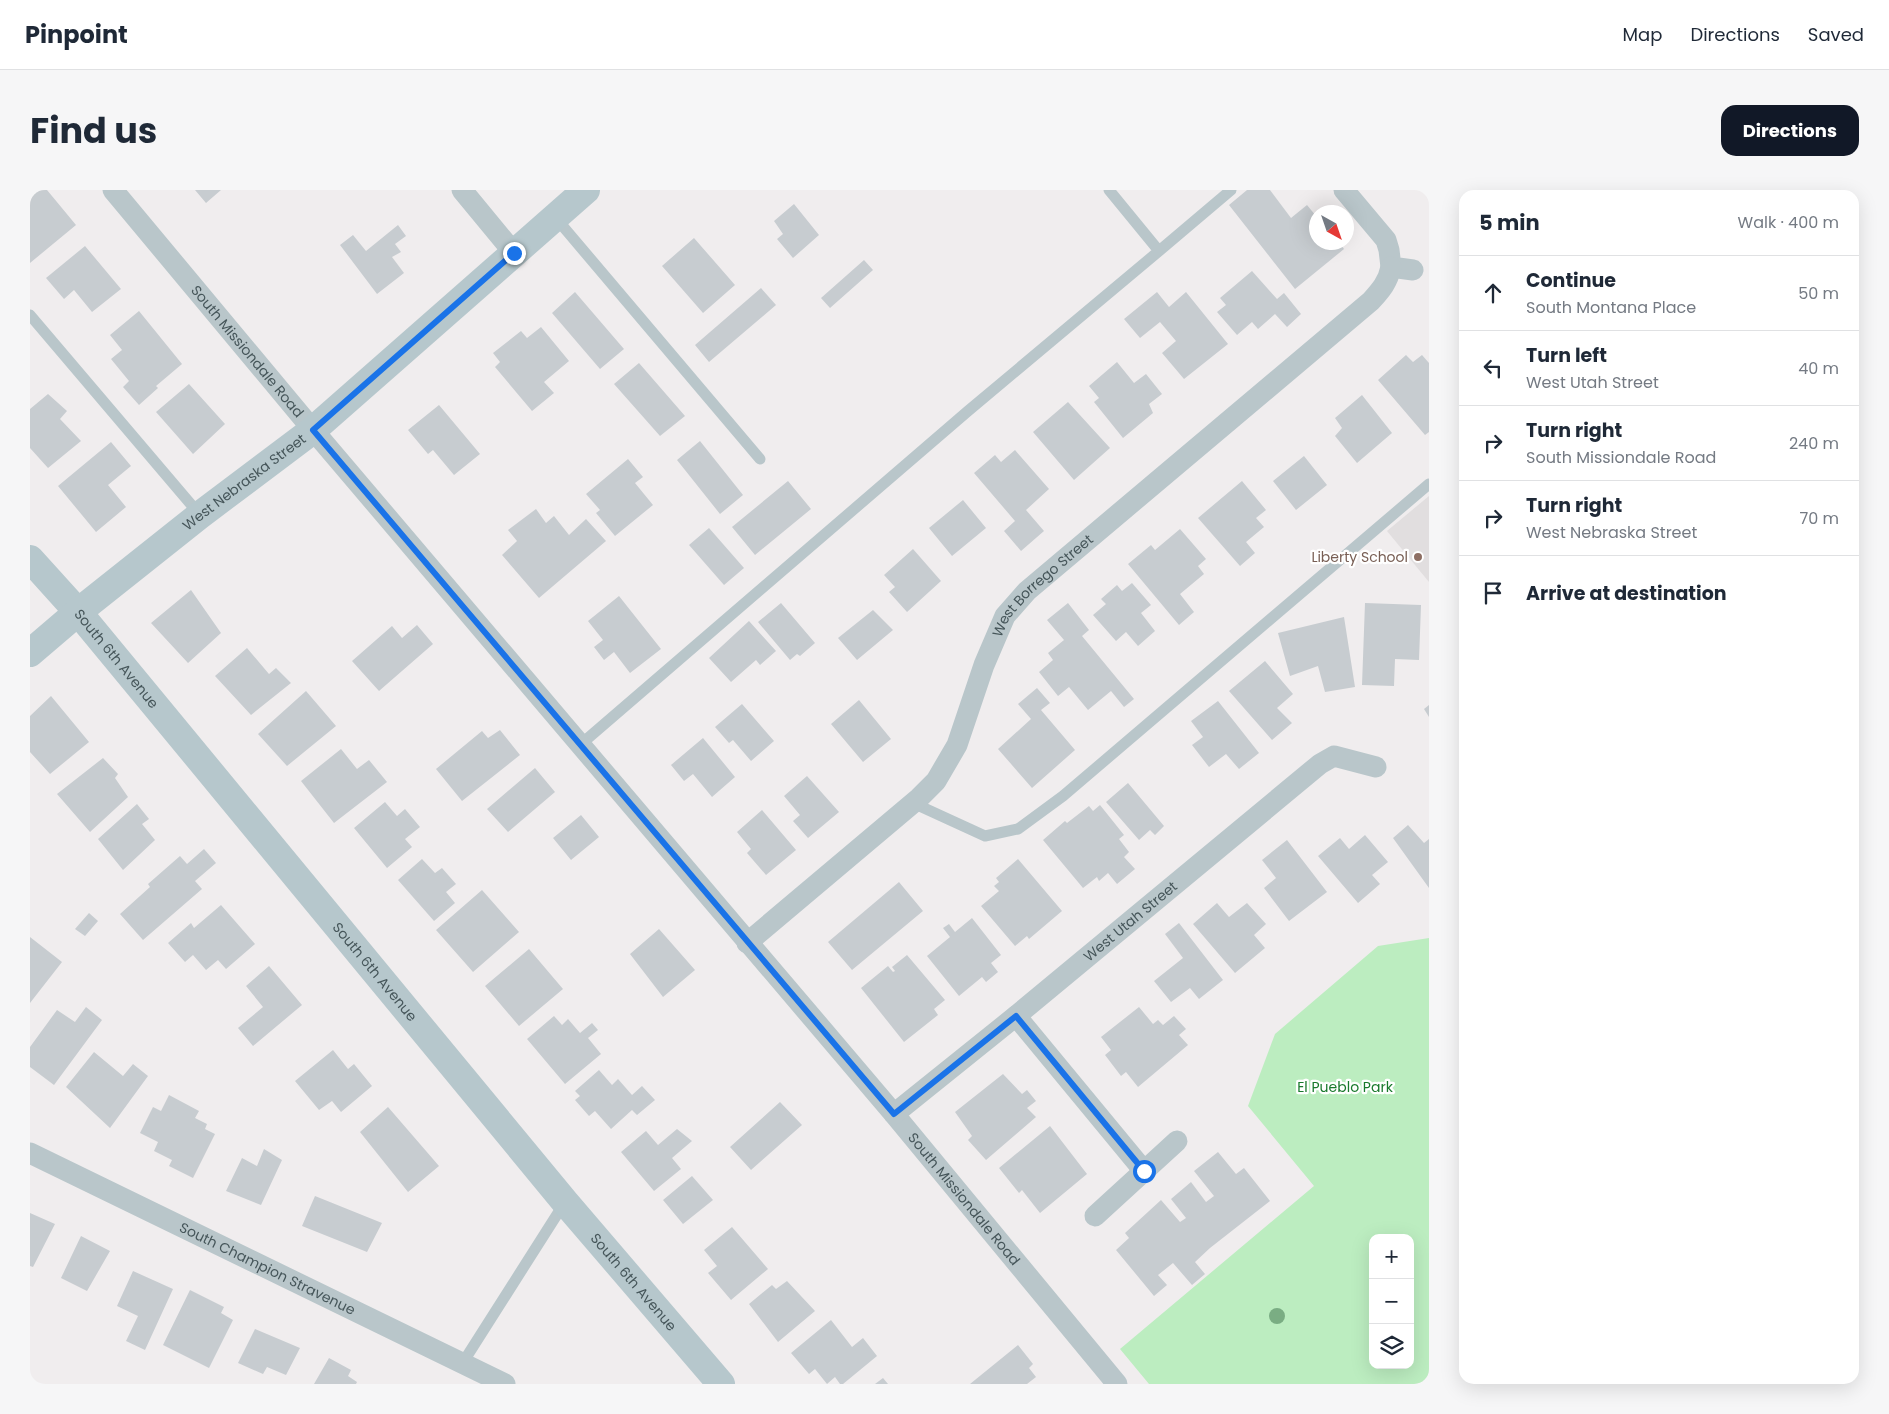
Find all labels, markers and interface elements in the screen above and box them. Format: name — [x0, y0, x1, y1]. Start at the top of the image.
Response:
text: Pinpoint — [25, 18, 128, 51]
text: Map — [1623, 22, 1662, 47]
text: Directions — [1690, 22, 1780, 47]
text: Saved — [1808, 22, 1864, 47]
button: Directions — [1721, 105, 1859, 156]
text: Find us — [30, 106, 157, 155]
north arrow — [1309, 205, 1354, 250]
text: 5 min — [1479, 208, 1540, 237]
text: Walk · 400 m — [1738, 211, 1839, 234]
route end — [503, 242, 526, 265]
text: Continue — [1526, 267, 1616, 294]
icon: ahead — [1479, 279, 1507, 307]
street label: South Missiondale Road — [186, 281, 309, 422]
text: 50 m — [1798, 282, 1839, 305]
text: South Montana Place — [1526, 296, 1696, 319]
text: Turn left — [1526, 342, 1607, 369]
icon: left — [1479, 354, 1507, 382]
text: 40 m — [1798, 357, 1839, 380]
text: West Utah Street — [1526, 371, 1659, 394]
text: Turn right — [1526, 417, 1622, 444]
street label: West Nebraska Street — [178, 429, 310, 535]
icon: right — [1479, 429, 1507, 457]
text: 240 m — [1789, 432, 1839, 455]
text: South Missiondale Road — [1526, 446, 1716, 469]
text: Turn right — [1526, 492, 1622, 519]
icon: right — [1479, 504, 1507, 532]
text: 70 m — [1799, 507, 1839, 530]
text: West Nebraska Street — [1526, 521, 1697, 544]
street label: West Borrego Street — [987, 530, 1097, 640]
place label: Liberty School — [1311, 547, 1408, 567]
marker: Liberty School — [1412, 551, 1424, 563]
icon: arrive — [1479, 579, 1507, 607]
text: Arrive at destination — [1526, 580, 1727, 607]
street label: South 6th Avenue — [70, 605, 164, 713]
street label: West Utah Street — [1079, 876, 1181, 966]
street label: South 6th Avenue — [328, 918, 422, 1026]
park label: El Pueblo Park — [1297, 1077, 1394, 1097]
street label: South Missiondale Road — [903, 1128, 1025, 1270]
route start — [1133, 1160, 1156, 1183]
street label: South Champion Stravenue — [176, 1217, 359, 1320]
street label: South 6th Avenue — [586, 1229, 682, 1336]
map controls — [1369, 1234, 1414, 1369]
button: + — [1369, 1234, 1414, 1279]
button: − — [1369, 1279, 1414, 1324]
button: layers — [1369, 1324, 1414, 1369]

